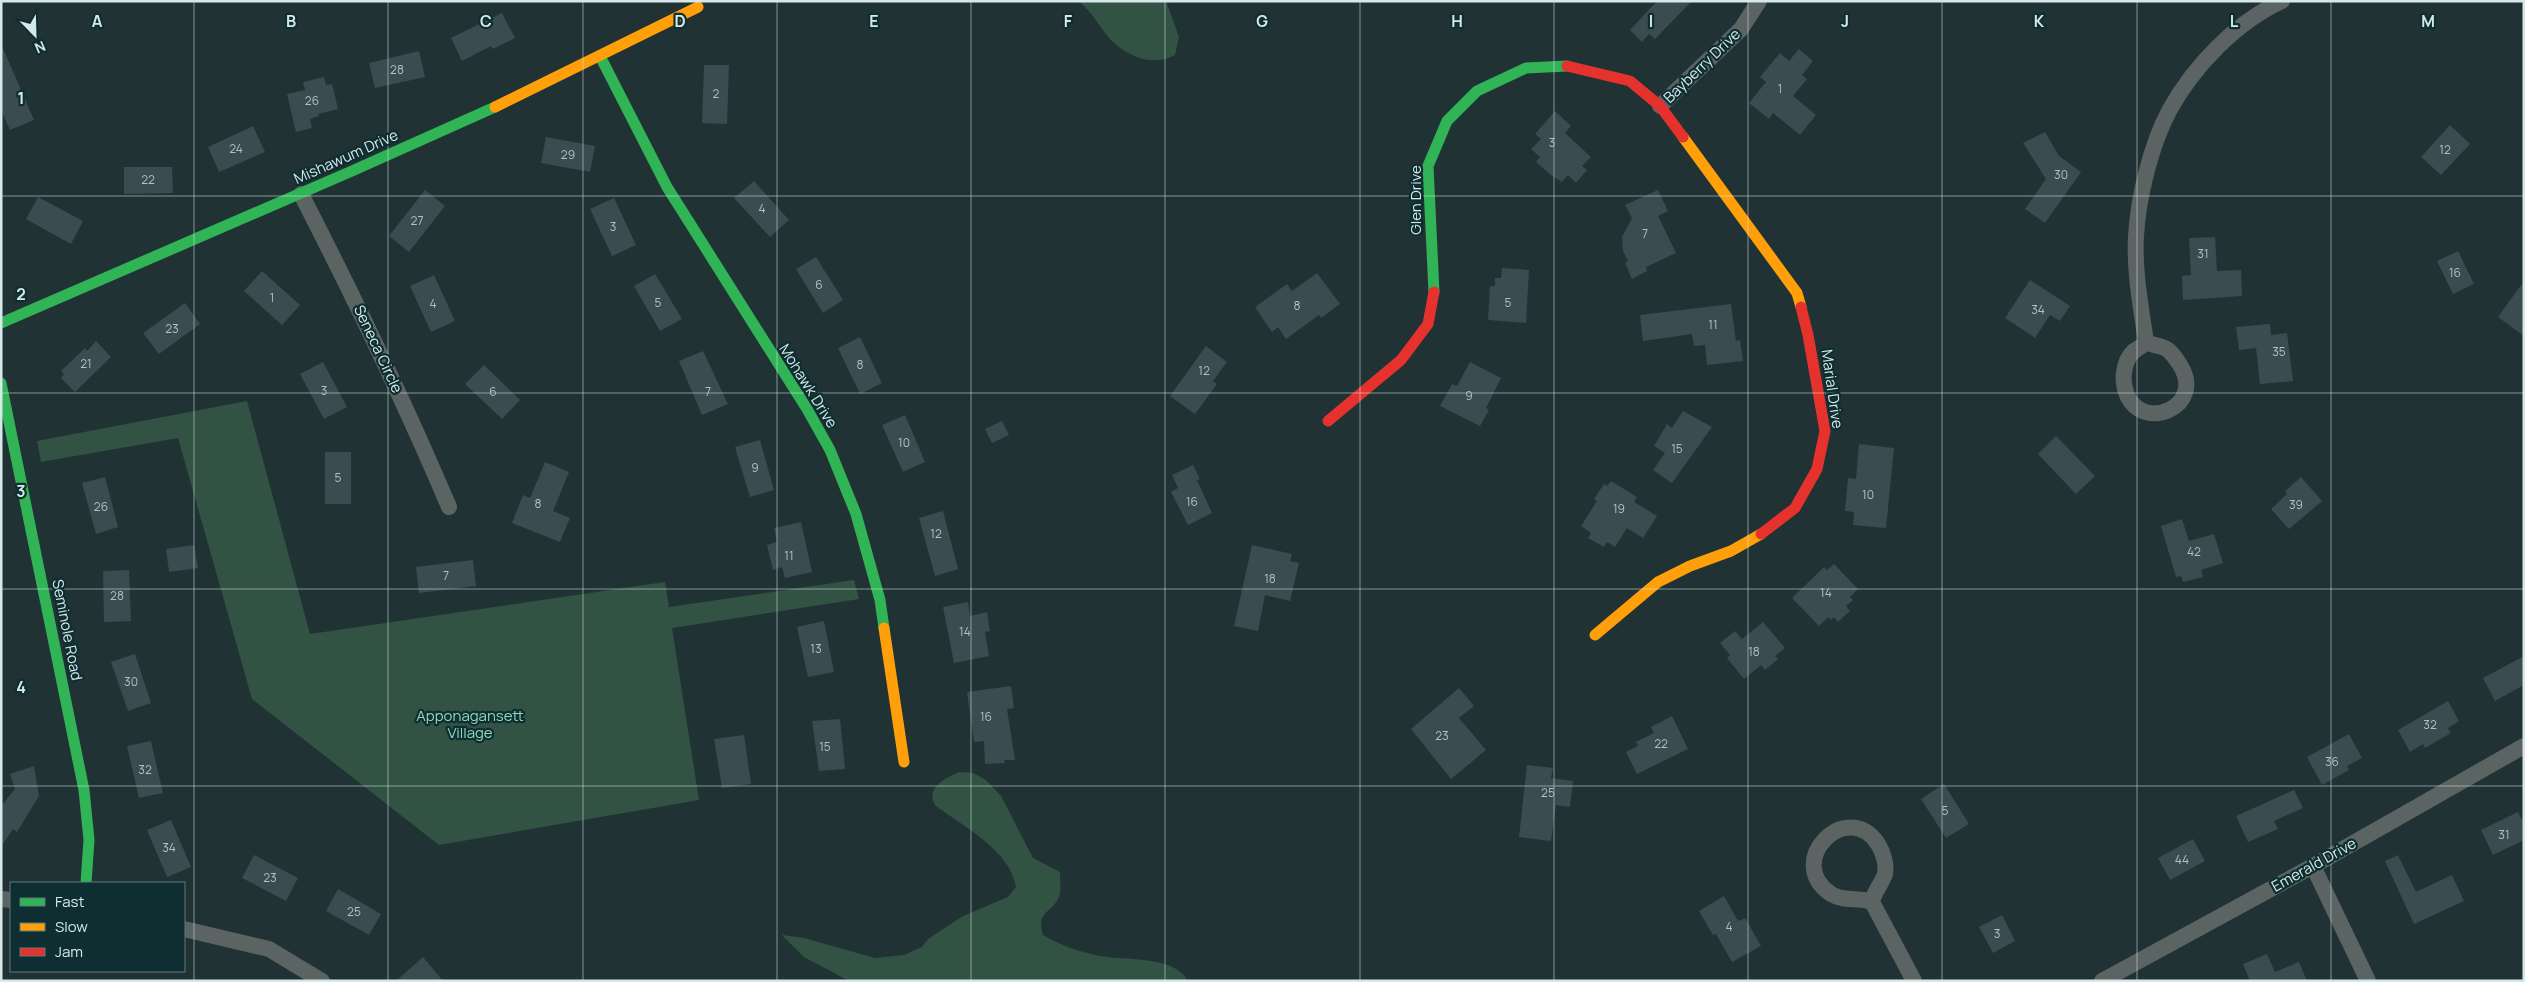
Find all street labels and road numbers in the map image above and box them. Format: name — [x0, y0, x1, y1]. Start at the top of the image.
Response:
street label: Bayberry Drive — [1659, 23, 1745, 108]
street label: Mishawum Drive — [290, 124, 402, 189]
street label: Glen Drive — [1405, 165, 1426, 235]
street label: Seneca Circle — [349, 301, 408, 396]
street label: Mohawk Drive — [774, 340, 843, 432]
street label: Marial Drive — [1817, 348, 1848, 430]
street label: Seminole Road — [47, 578, 88, 682]
street label: Emerald Drive — [2268, 833, 2360, 897]

